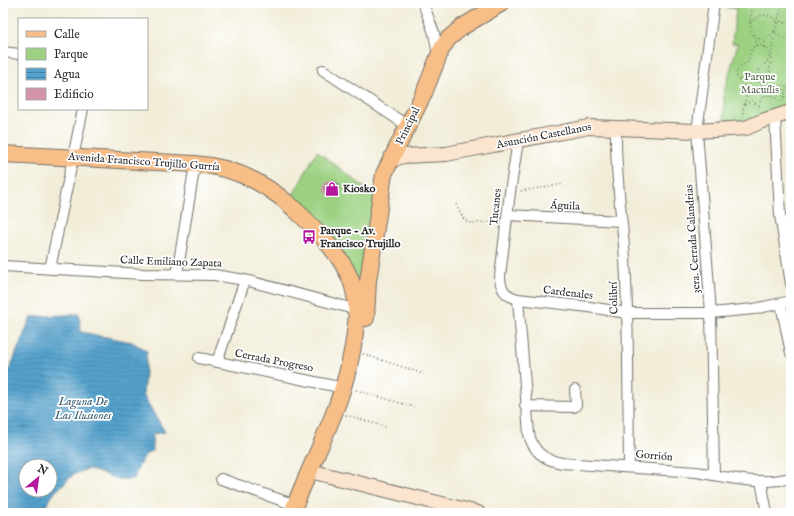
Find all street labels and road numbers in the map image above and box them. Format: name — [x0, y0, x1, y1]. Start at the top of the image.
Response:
street label: Principal — [393, 105, 423, 147]
street label: Asunción Castellanos — [494, 120, 593, 152]
street label: Avenida Francisco Trujillo Gurría — [67, 150, 221, 174]
street label: 3era. Cerrada Calandrias — [682, 184, 704, 294]
street label: Tucanes — [487, 188, 505, 226]
street label: Águila — [549, 198, 580, 214]
street label: Calle Emiliano Zapata — [120, 253, 222, 271]
street label: Colibrí — [606, 280, 622, 314]
street label: Cardenales — [542, 283, 594, 303]
street label: Cerrada Progreso — [233, 347, 315, 376]
street label: Gorrión — [635, 447, 673, 465]

